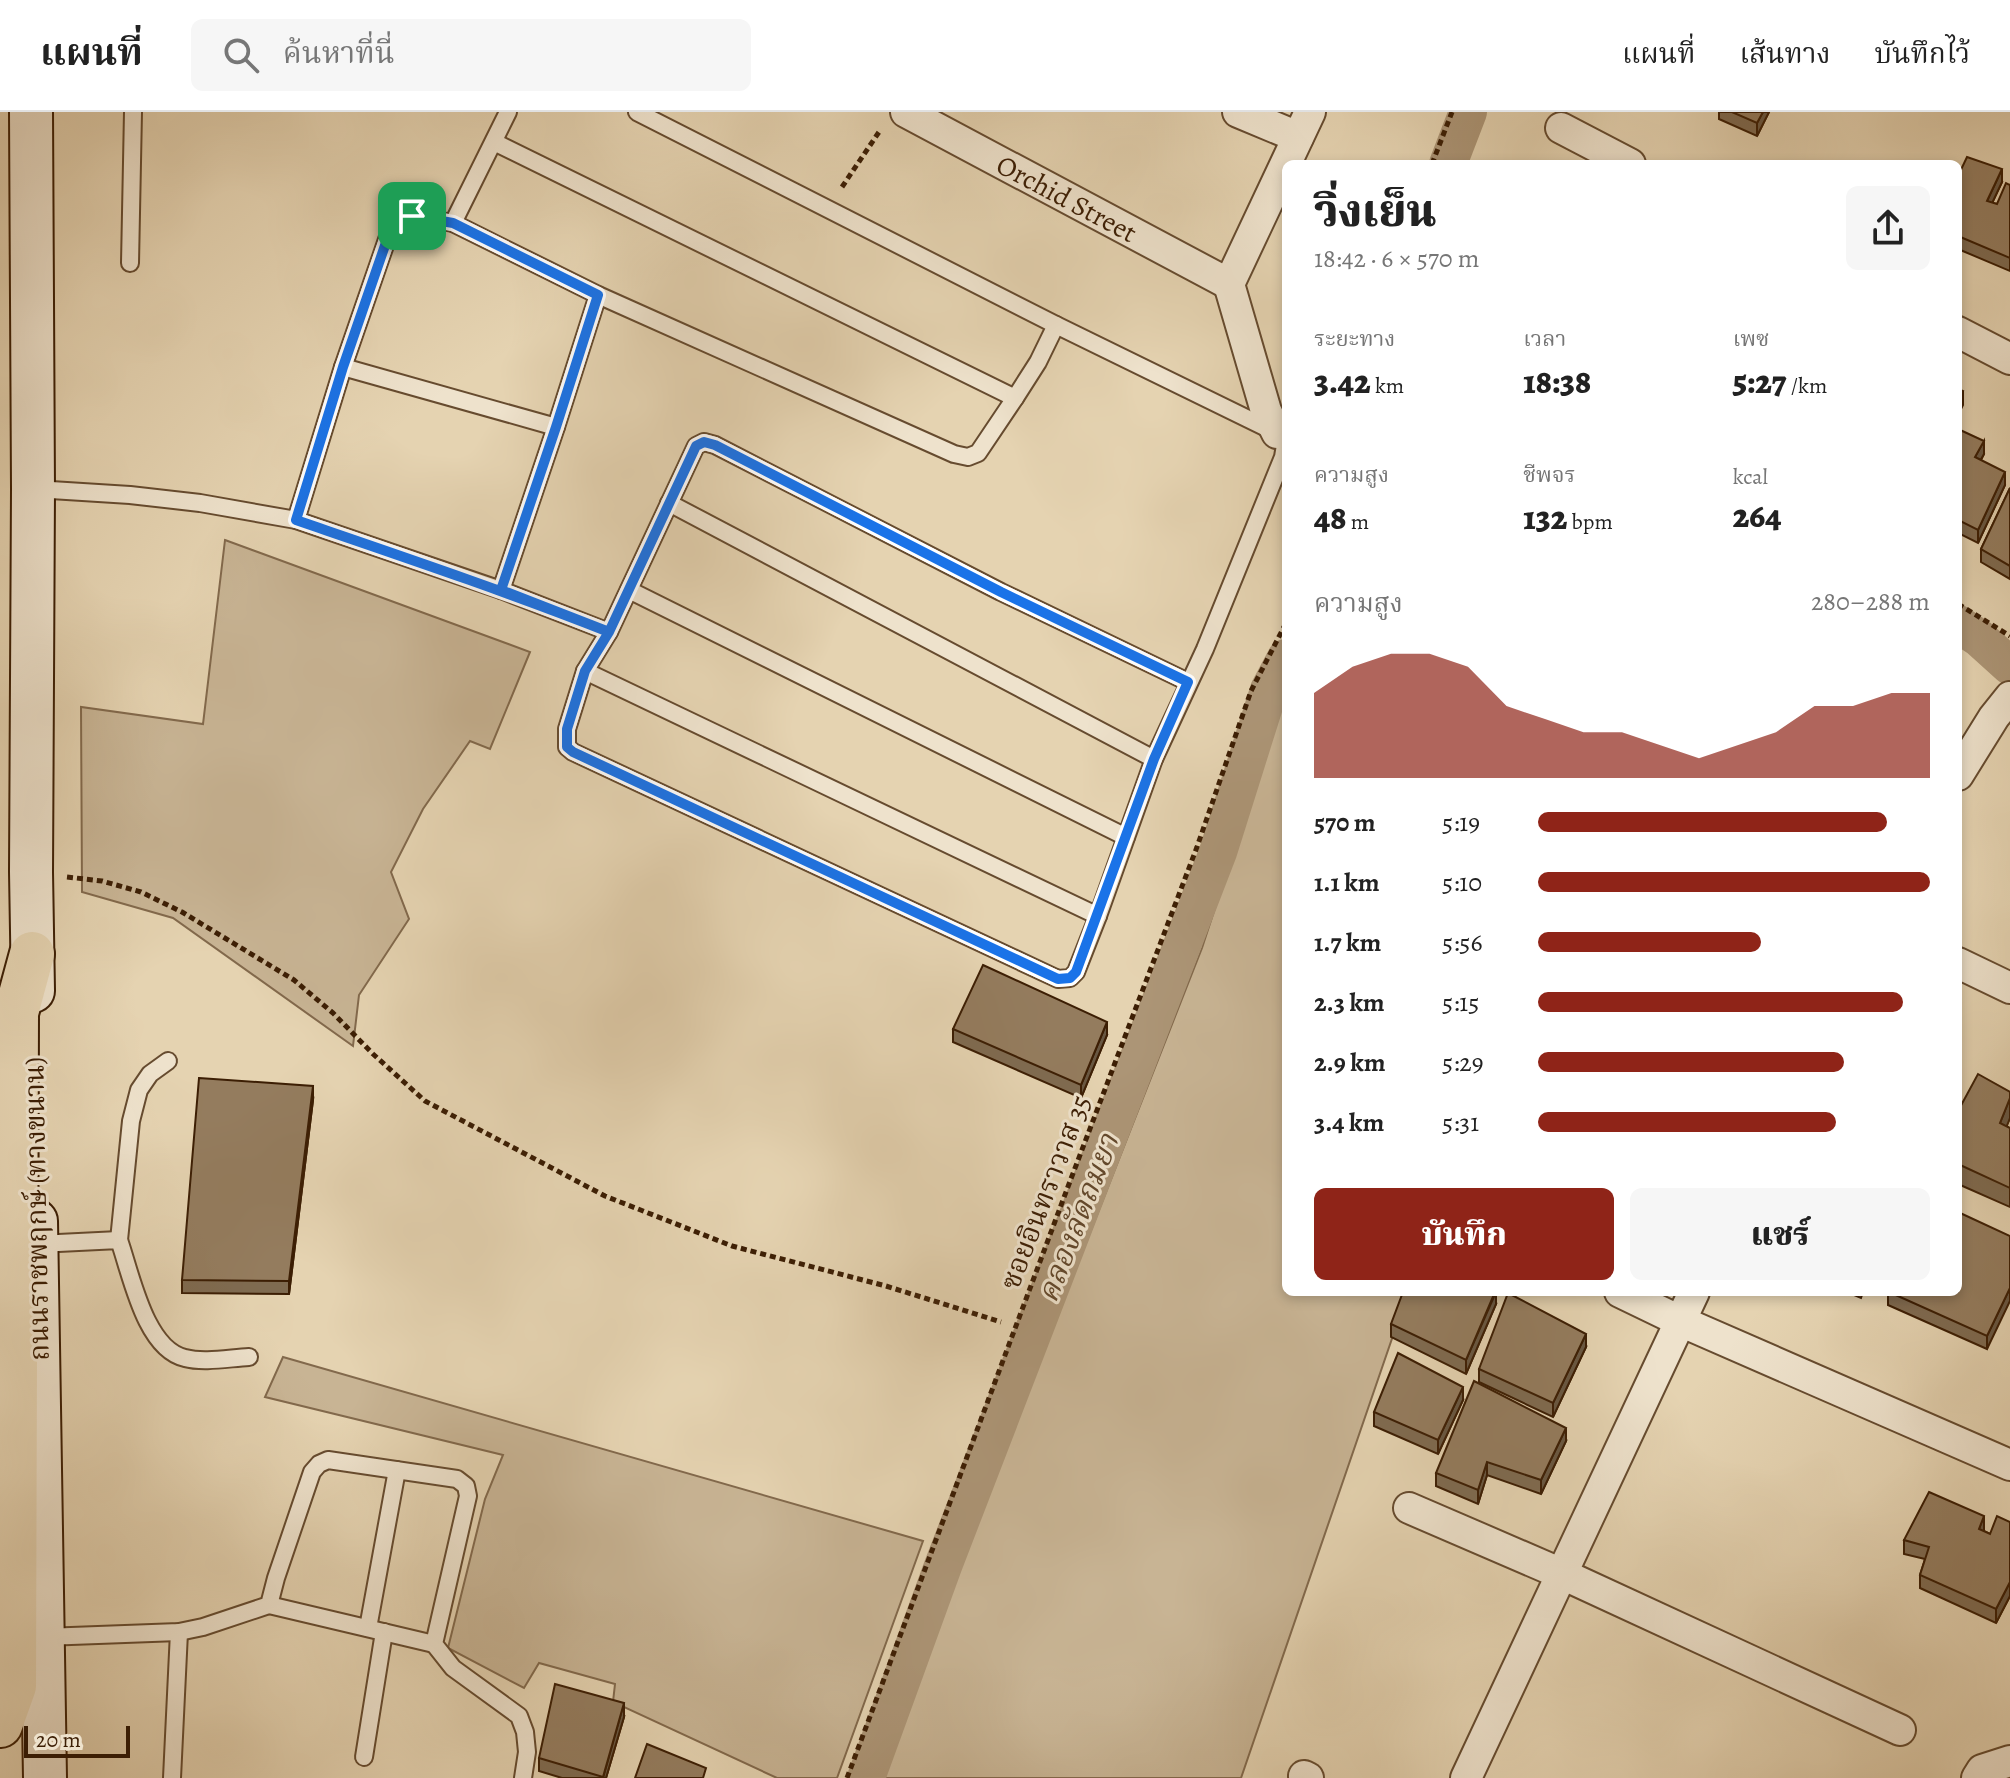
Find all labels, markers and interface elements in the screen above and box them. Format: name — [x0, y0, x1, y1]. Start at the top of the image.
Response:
search box — [191, 19, 751, 91]
text: แผนที่ — [40, 26, 143, 78]
icon: search — [219, 33, 263, 77]
text: ค้นหาที่นี่ — [283, 33, 395, 73]
text: แผนที่ — [1622, 35, 1695, 73]
text: เส้นทาง — [1739, 35, 1831, 73]
text: บันทึกไว้ — [1875, 35, 1970, 73]
street label: Orchid Street — [990, 146, 1143, 252]
text: วิ่งเย็น — [1314, 181, 1436, 241]
pin — [378, 182, 446, 250]
button: share — [1846, 186, 1930, 270]
icon: arrive — [390, 194, 434, 238]
text: 18:42 · 6 × 570 m — [1314, 241, 1479, 276]
text: ระยะทาง — [1314, 324, 1395, 354]
text: เวลา — [1523, 324, 1566, 354]
text: เพซ — [1733, 324, 1769, 354]
text: 3.42 — [1314, 358, 1371, 405]
text: 18:38 — [1523, 358, 1591, 405]
text: 5:27 — [1733, 358, 1786, 405]
text: km — [1371, 371, 1404, 401]
text: /km — [1786, 371, 1827, 401]
text: ความสูง — [1314, 460, 1389, 490]
text: ชีพจร — [1523, 460, 1575, 490]
text: kcal — [1733, 462, 1768, 492]
text: 264 — [1733, 492, 1782, 539]
text: 48 — [1314, 494, 1347, 541]
text: 132 — [1523, 494, 1567, 541]
text: m — [1347, 507, 1369, 537]
text: bpm — [1567, 507, 1613, 537]
text: 280–288 m — [1811, 584, 1930, 619]
text: ความสูง — [1314, 586, 1403, 621]
text: 570 m — [1314, 805, 1376, 840]
text: 5:19 — [1442, 805, 1480, 840]
text: 1.1 km — [1314, 865, 1380, 900]
text: 5:10 — [1442, 865, 1482, 900]
text: 1.7 km — [1314, 925, 1381, 960]
text: 5:56 — [1442, 925, 1483, 960]
text: 2.3 km — [1314, 985, 1385, 1020]
text: 5:15 — [1442, 985, 1479, 1020]
text: 2.9 km — [1314, 1045, 1386, 1080]
text: 5:29 — [1442, 1045, 1484, 1080]
street label: ถนนราชพฤกษ์ (ทางขนาน) — [15, 1057, 59, 1361]
street label: ซอยอินทราวาส 35 — [991, 1090, 1100, 1295]
text: 3.4 km — [1314, 1105, 1384, 1140]
text: 5:31 — [1442, 1105, 1479, 1140]
water label: คลองลัดถมยา — [1028, 1127, 1129, 1308]
button: บันทึก — [1314, 1188, 1614, 1280]
button: แชร์ — [1630, 1188, 1930, 1280]
scale bar — [24, 1722, 130, 1758]
text: 20 m — [36, 1725, 81, 1755]

